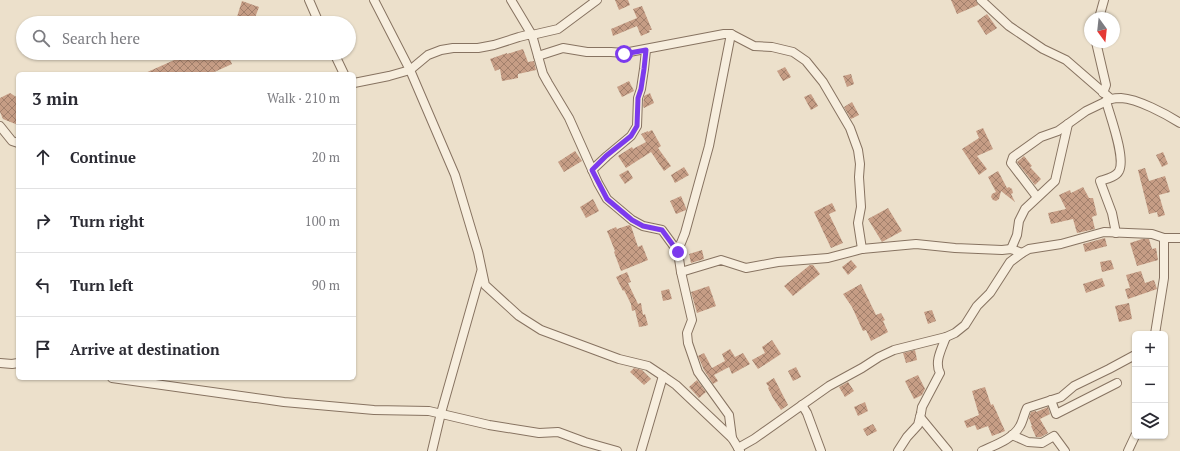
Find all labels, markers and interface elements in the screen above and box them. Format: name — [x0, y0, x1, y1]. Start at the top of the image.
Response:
north arrow — [1084, 12, 1120, 48]
search box — [16, 16, 356, 60]
icon: search — [30, 27, 52, 49]
text: Search here — [62, 28, 140, 48]
route start — [615, 45, 633, 63]
text: 3 min — [32, 87, 79, 110]
text: Walk · 210 m — [267, 89, 340, 107]
icon: ahead — [32, 146, 54, 168]
text: Continue — [70, 147, 136, 167]
text: 20 m — [312, 148, 340, 166]
icon: right — [32, 210, 54, 232]
text: Turn right — [70, 211, 145, 231]
text: 100 m — [305, 212, 340, 230]
route end — [669, 243, 687, 261]
icon: left — [32, 274, 54, 296]
text: Turn left — [70, 275, 134, 295]
text: 90 m — [312, 276, 340, 294]
map controls — [1132, 331, 1168, 439]
button: + — [1132, 331, 1168, 367]
icon: arrive — [32, 338, 54, 360]
text: Arrive at destination — [70, 339, 220, 359]
button: − — [1132, 367, 1168, 403]
button: layers — [1132, 403, 1168, 439]

